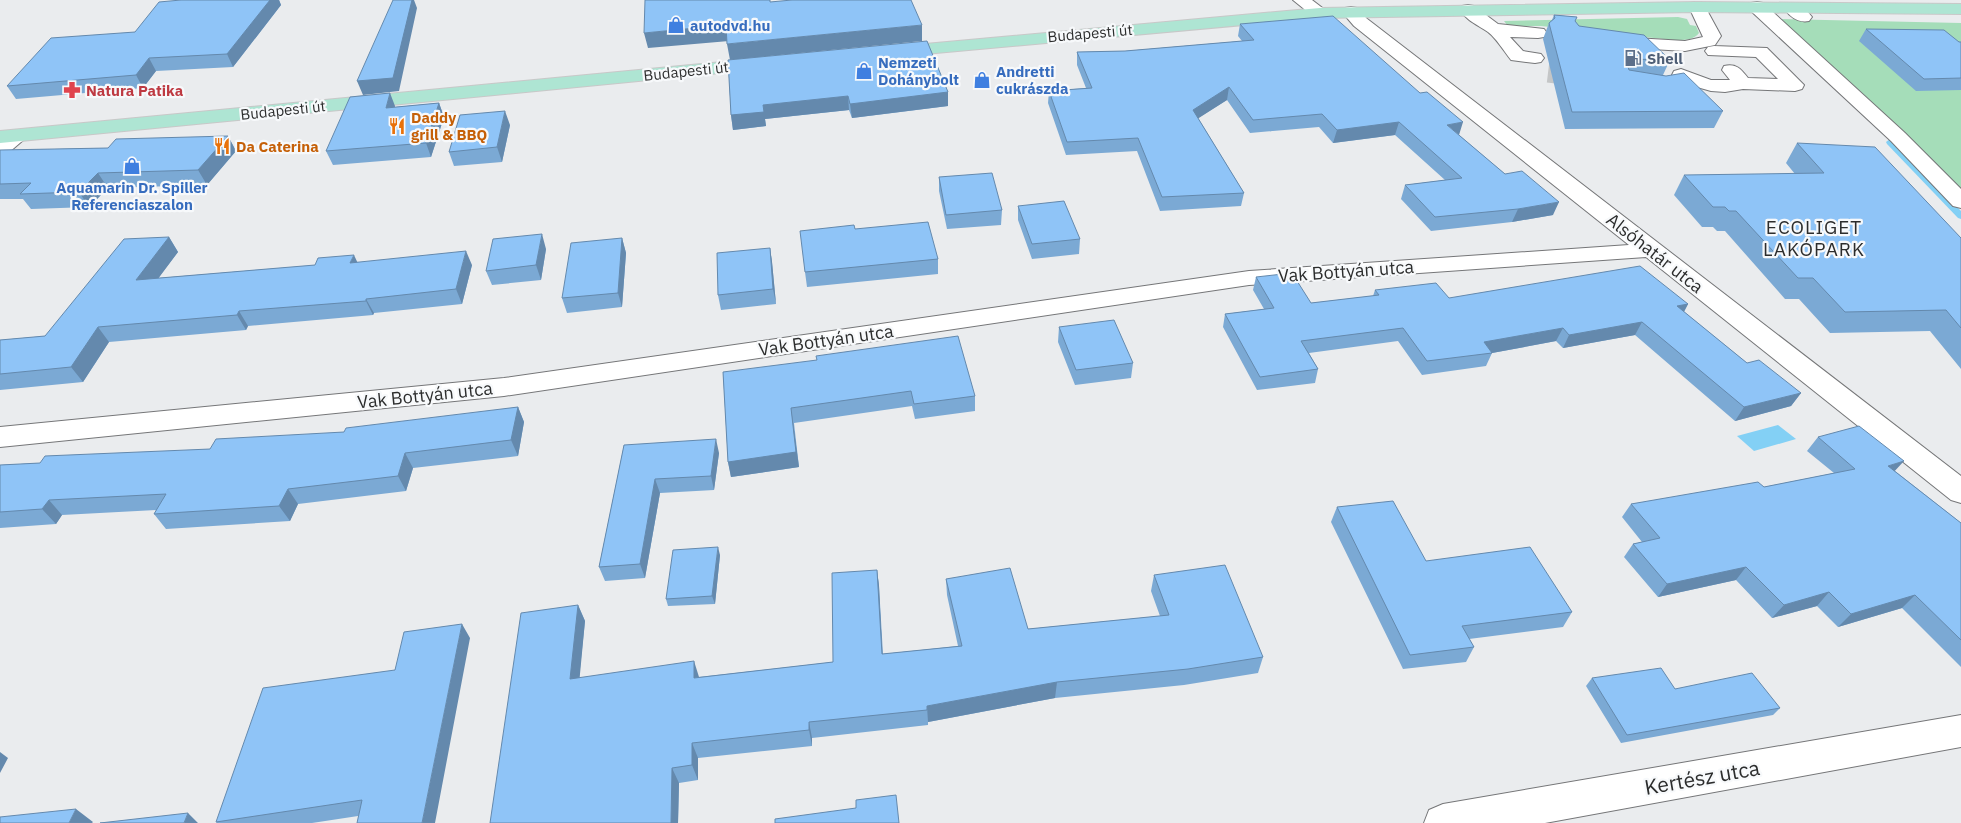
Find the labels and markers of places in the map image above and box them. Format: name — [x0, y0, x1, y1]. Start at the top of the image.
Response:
shop icon: autodvd.hu — [666, 15, 686, 35]
place label: autodvd.hu — [690, 16, 770, 35]
fuel station icon: Shell — [1623, 48, 1643, 68]
place label: Shell — [1647, 49, 1683, 68]
place label: Nemzeti Dohánybolt — [878, 53, 959, 89]
shop icon: Nemzeti Dohánybolt — [854, 61, 874, 81]
place label: Andretti cukrászda — [996, 62, 1069, 98]
shop icon: Andretti cukrászda — [972, 70, 992, 90]
pharmacy icon: Natura Patika — [62, 80, 82, 100]
place label: Natura Patika — [86, 81, 184, 100]
place label: Daddy grill & BBQ — [411, 108, 487, 144]
restaurant icon: Daddy grill & BBQ — [387, 116, 407, 136]
restaurant icon: Da Caterina — [212, 136, 232, 156]
place label: Da Caterina — [236, 137, 319, 156]
shop icon: Aquamarin Dr. Spiller Referenciaszalon — [122, 156, 142, 176]
place label: Aquamarin Dr. Spiller Referenciaszalon — [56, 178, 208, 214]

